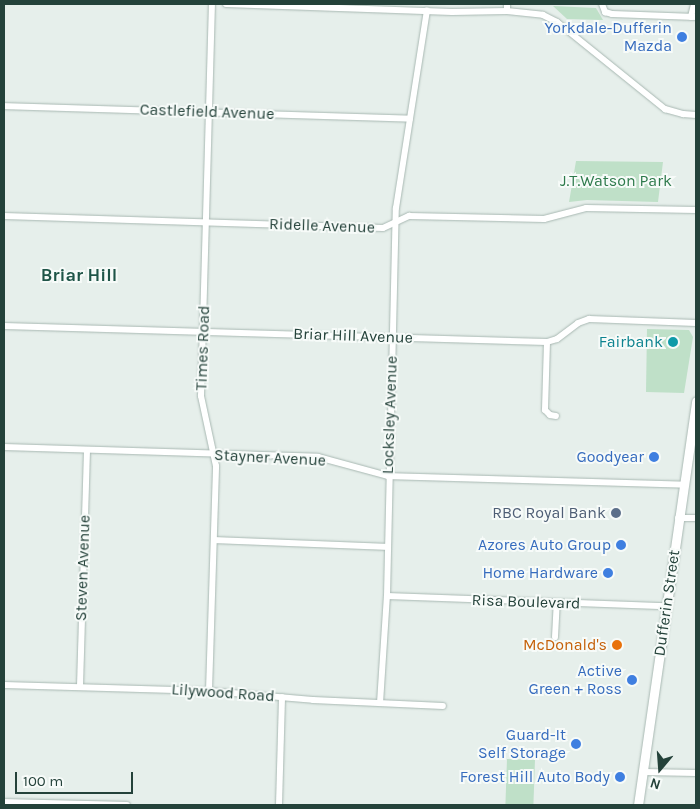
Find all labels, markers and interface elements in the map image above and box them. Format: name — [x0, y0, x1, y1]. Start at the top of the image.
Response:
place label: Yorkdale-Dufferin Mazda — [545, 18, 672, 56]
marker: Yorkdale-Dufferin Mazda — [676, 31, 688, 43]
street label: Castlefield Avenue — [139, 100, 275, 124]
park label: J.T.Watson Park — [560, 171, 672, 191]
street label: Ridelle Avenue — [269, 215, 375, 237]
district label: Briar Hill — [41, 264, 117, 286]
street label: Times Road — [192, 305, 214, 391]
street label: Briar Hill Avenue — [293, 324, 413, 348]
place label: Fairbank — [599, 332, 663, 352]
marker: Fairbank — [667, 336, 679, 348]
street label: Locksley Avenue — [378, 355, 402, 475]
street label: Stayner Avenue — [214, 445, 326, 471]
place label: Goodyear — [576, 447, 644, 467]
marker: Goodyear — [648, 451, 660, 463]
place label: RBC Royal Bank — [492, 503, 606, 523]
marker: RBC Royal Bank — [610, 507, 622, 519]
street label: Steven Avenue — [72, 515, 94, 621]
place label: Azores Auto Group — [478, 535, 611, 555]
marker: Azores Auto Group — [615, 539, 627, 551]
street label: Dufferin Street — [650, 549, 684, 657]
place label: Home Hardware — [482, 563, 598, 583]
marker: Home Hardware — [602, 567, 614, 579]
street label: Risa Boulevard — [471, 591, 581, 613]
place label: McDonald's — [523, 635, 607, 655]
marker: McDonald's — [611, 639, 623, 651]
place label: Active Green + Ross — [528, 661, 622, 699]
marker: Active Green + Ross — [626, 674, 638, 686]
street label: Lilywood Road — [171, 680, 275, 706]
place label: Guard-It Self Storage — [478, 725, 566, 763]
marker: Guard-It Self Storage — [570, 738, 582, 750]
north arrow — [635, 744, 685, 794]
scale bar — [18, 762, 135, 794]
place label: Forest Hill Auto Body — [460, 767, 610, 787]
marker: Forest Hill Auto Body — [614, 771, 626, 783]
text: 100 m — [23, 772, 63, 790]
text: N — [648, 774, 663, 793]

